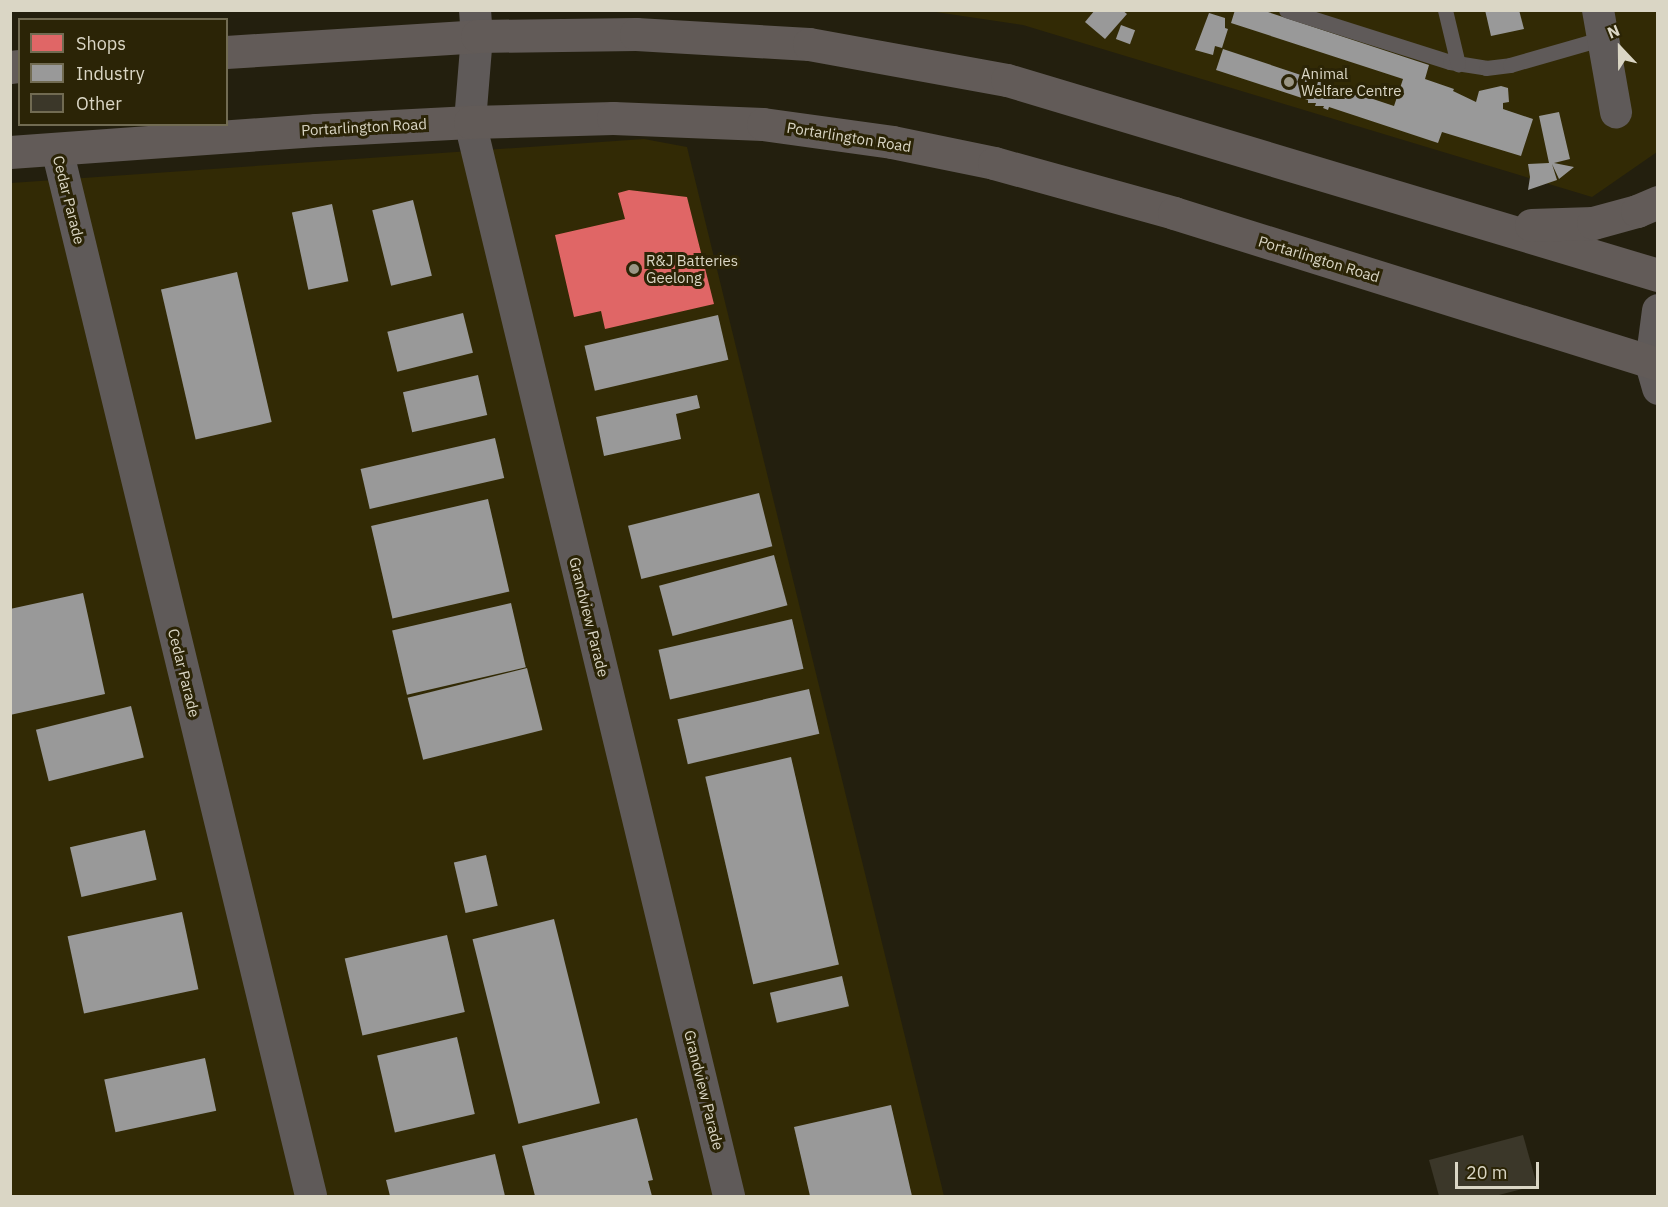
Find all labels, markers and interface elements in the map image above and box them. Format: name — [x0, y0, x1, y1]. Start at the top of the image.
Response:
legend — [18, 18, 228, 126]
north arrow — [1590, 18, 1650, 78]
text: N — [1604, 20, 1622, 43]
text: Shops — [76, 32, 126, 55]
text: Industry — [76, 62, 145, 85]
place label: Animal Welfare Centre — [1301, 64, 1402, 99]
marker: Animal Welfare Centre — [1282, 75, 1296, 89]
text: Other — [76, 92, 122, 115]
street label: Portarlington Road — [301, 115, 427, 139]
street label: Portarlington Road — [785, 118, 913, 156]
street label: Cedar Parade — [49, 154, 89, 246]
street label: Portarlington Road — [1256, 232, 1382, 286]
place label: R&J Batteries Geelong — [646, 251, 738, 286]
marker: R&J Batteries Geelong — [627, 262, 641, 276]
street label: Grandview Parade — [565, 555, 613, 679]
street label: Cedar Parade — [164, 627, 204, 719]
street label: Grandview Parade — [680, 1028, 728, 1152]
scale bar — [1458, 1150, 1542, 1188]
text: 20 m — [1466, 1161, 1508, 1184]

